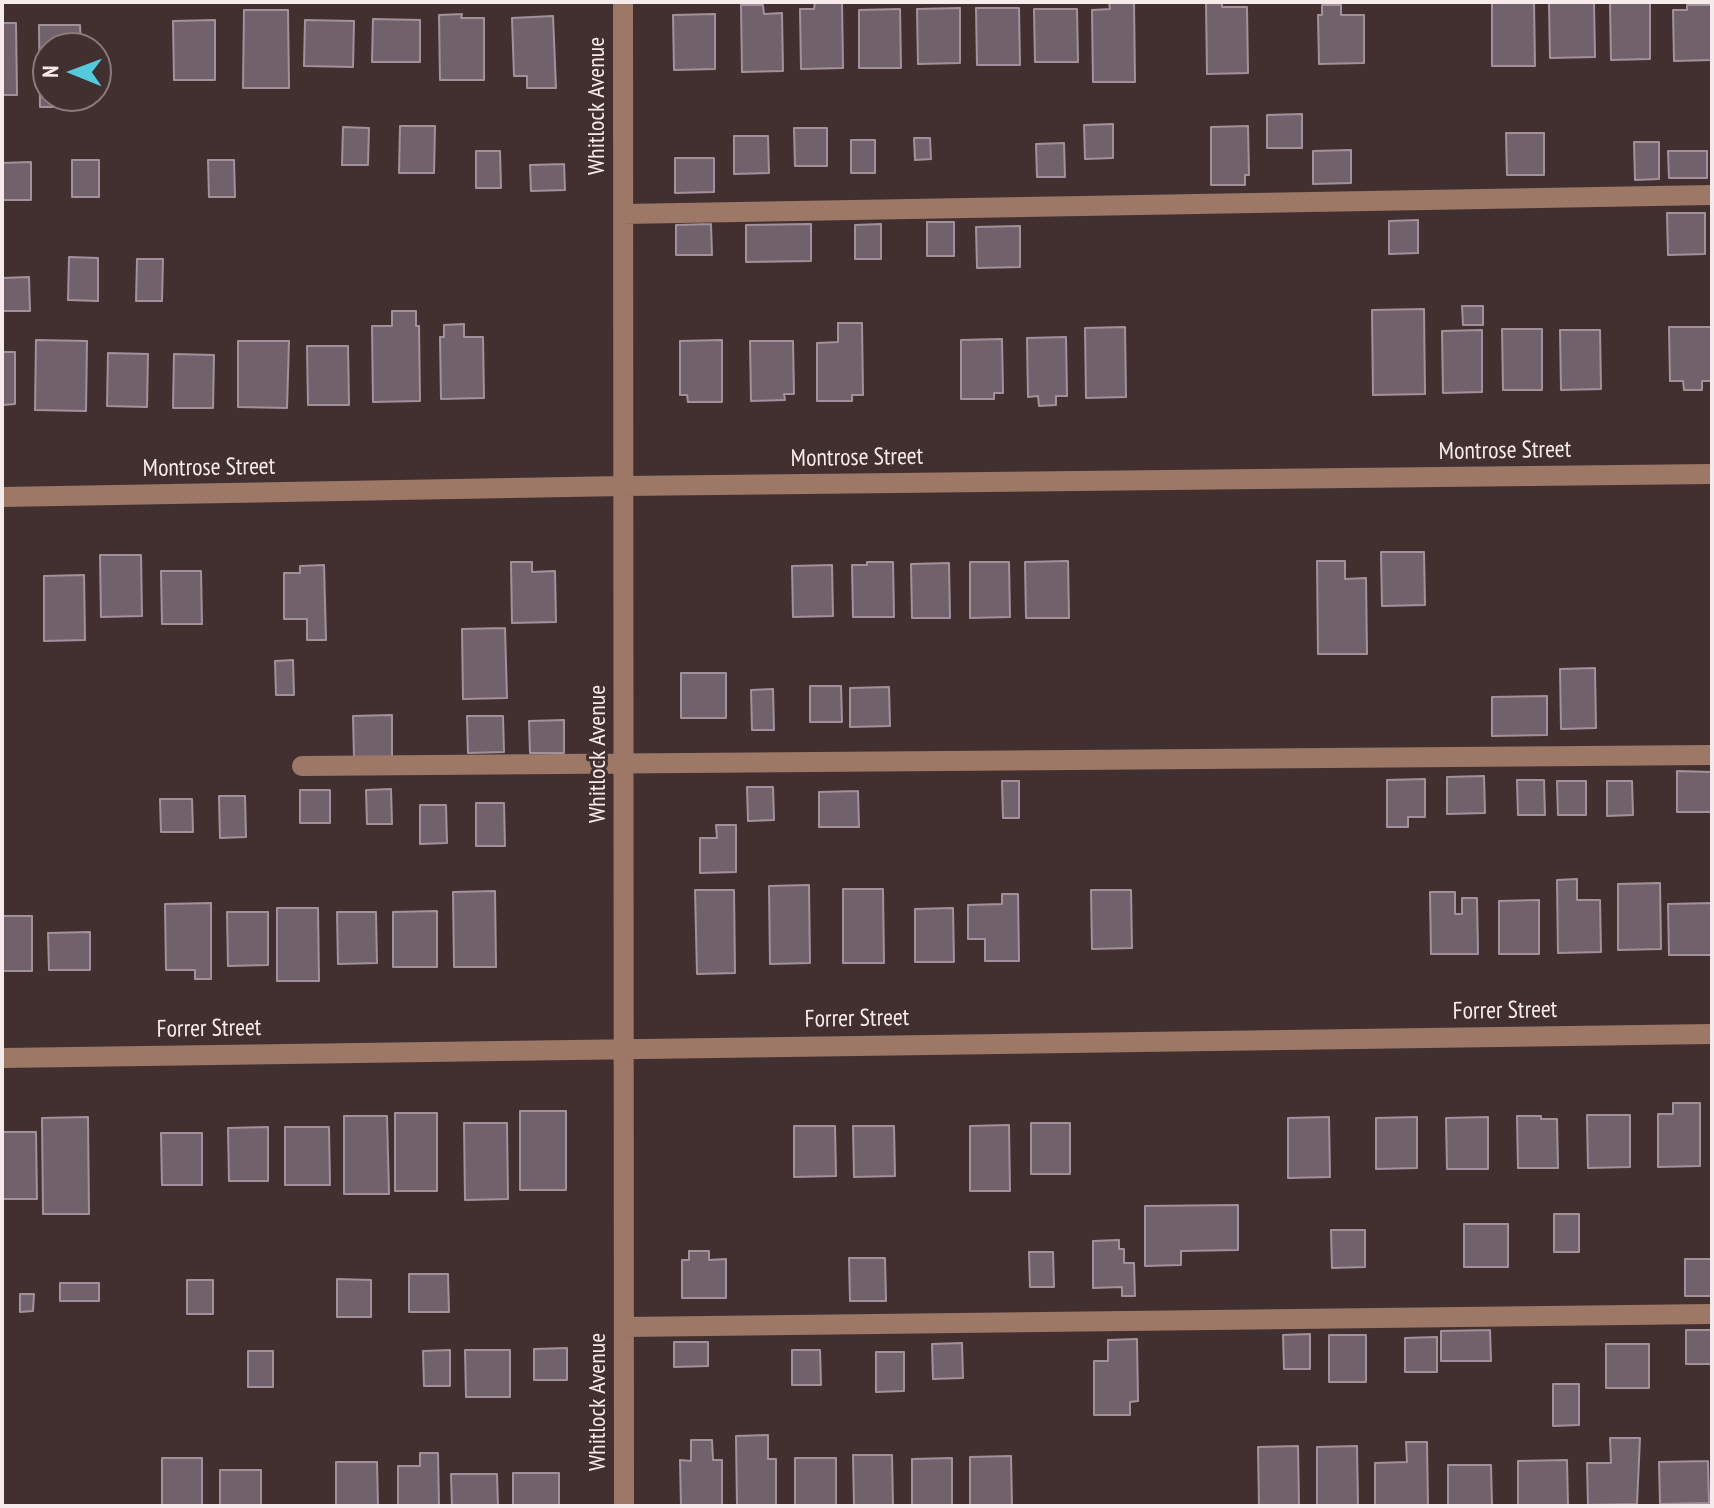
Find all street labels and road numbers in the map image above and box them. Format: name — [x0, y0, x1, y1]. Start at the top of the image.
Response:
street label: Whitlock Avenue — [583, 37, 611, 175]
street label: Montrose Street — [1438, 435, 1572, 467]
street label: Montrose Street — [790, 442, 924, 474]
street label: Montrose Street — [142, 452, 276, 484]
street label: Whitlock Avenue — [584, 685, 612, 823]
street label: Forrer Street — [1452, 996, 1558, 1026]
street label: Forrer Street — [804, 1004, 910, 1034]
street label: Forrer Street — [156, 1014, 262, 1044]
street label: Whitlock Avenue — [584, 1333, 612, 1471]

